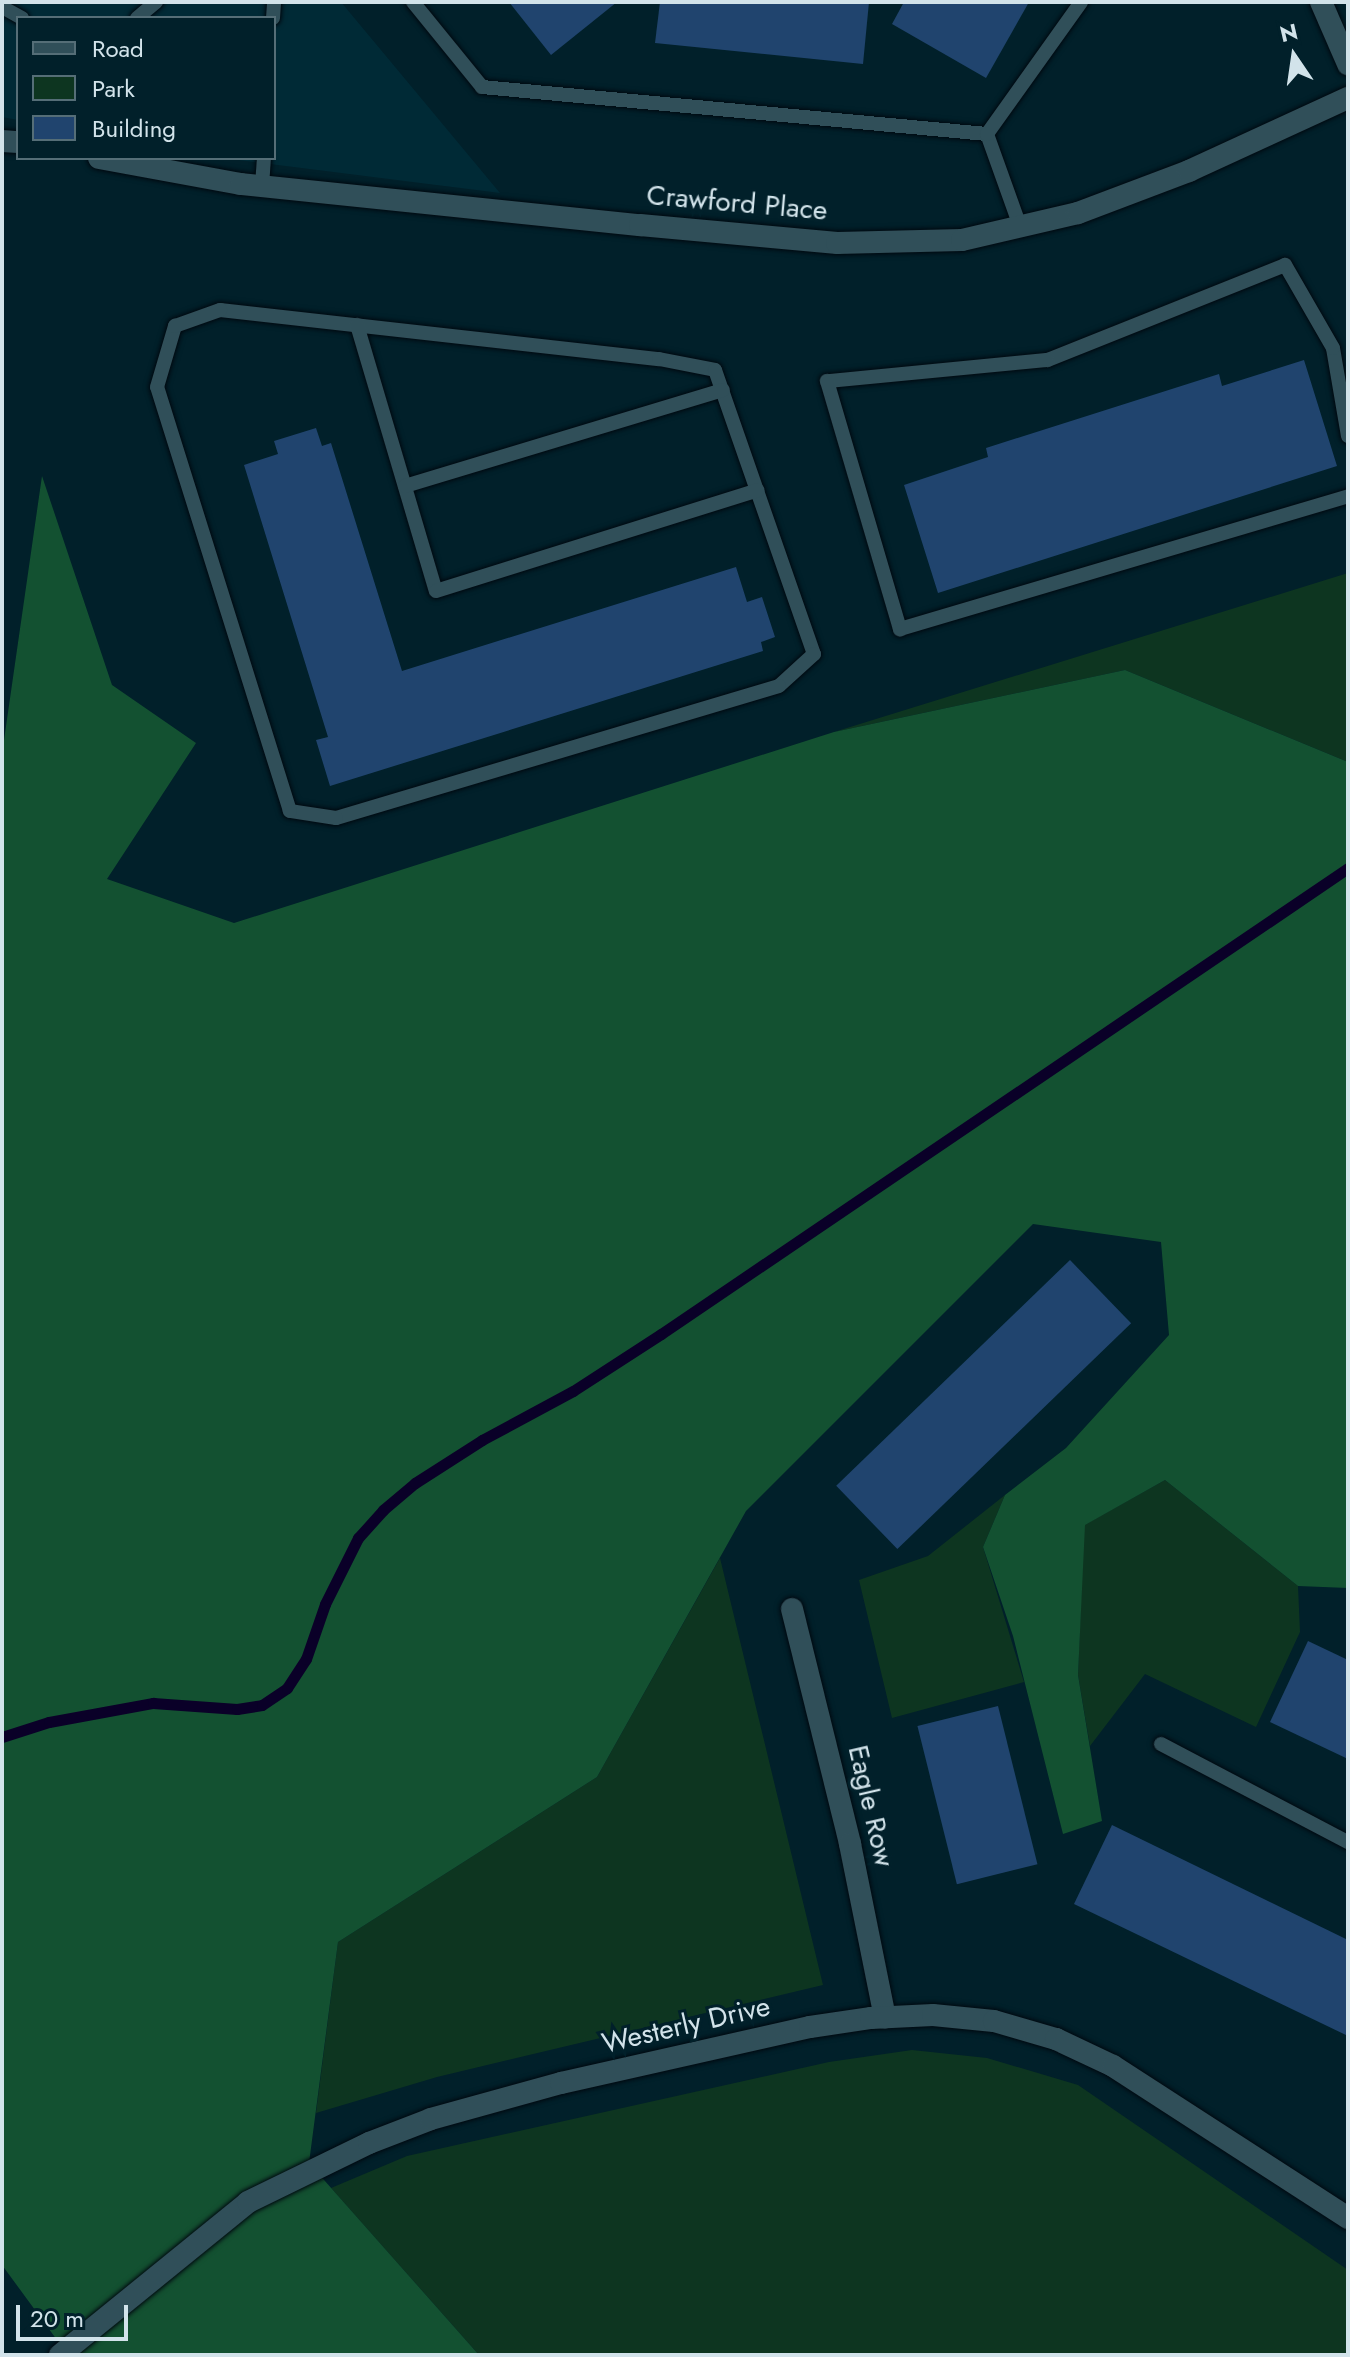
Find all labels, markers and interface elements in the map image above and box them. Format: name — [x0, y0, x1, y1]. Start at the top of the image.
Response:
text: N — [1276, 15, 1301, 50]
legend — [16, 16, 276, 160]
north arrow — [1254, 16, 1334, 96]
text: Road — [92, 31, 144, 66]
text: Park — [92, 71, 135, 106]
text: Building — [92, 111, 176, 146]
street label: Crawford Place — [645, 178, 829, 228]
street label: Eagle Row — [841, 1742, 901, 1870]
street label: Westerly Drive — [599, 1989, 773, 2061]
scale bar — [20, 2289, 132, 2339]
text: 20 m — [30, 2301, 84, 2336]

